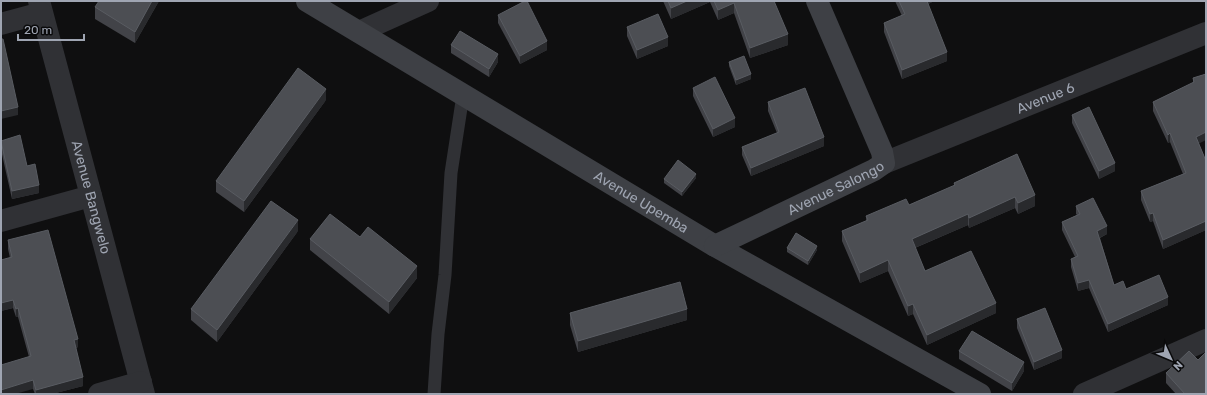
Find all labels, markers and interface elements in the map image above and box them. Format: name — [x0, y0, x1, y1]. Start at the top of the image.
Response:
scale bar — [18, 16, 84, 42]
text: 20 m — [24, 23, 52, 37]
street label: Avenue 6 — [1014, 79, 1077, 117]
street label: Avenue Bangwelo — [68, 139, 115, 256]
street label: Avenue Salongo — [785, 157, 887, 219]
street label: Avenue Upemba — [591, 167, 692, 237]
north arrow — [1151, 339, 1191, 379]
text: N — [1170, 358, 1185, 373]

